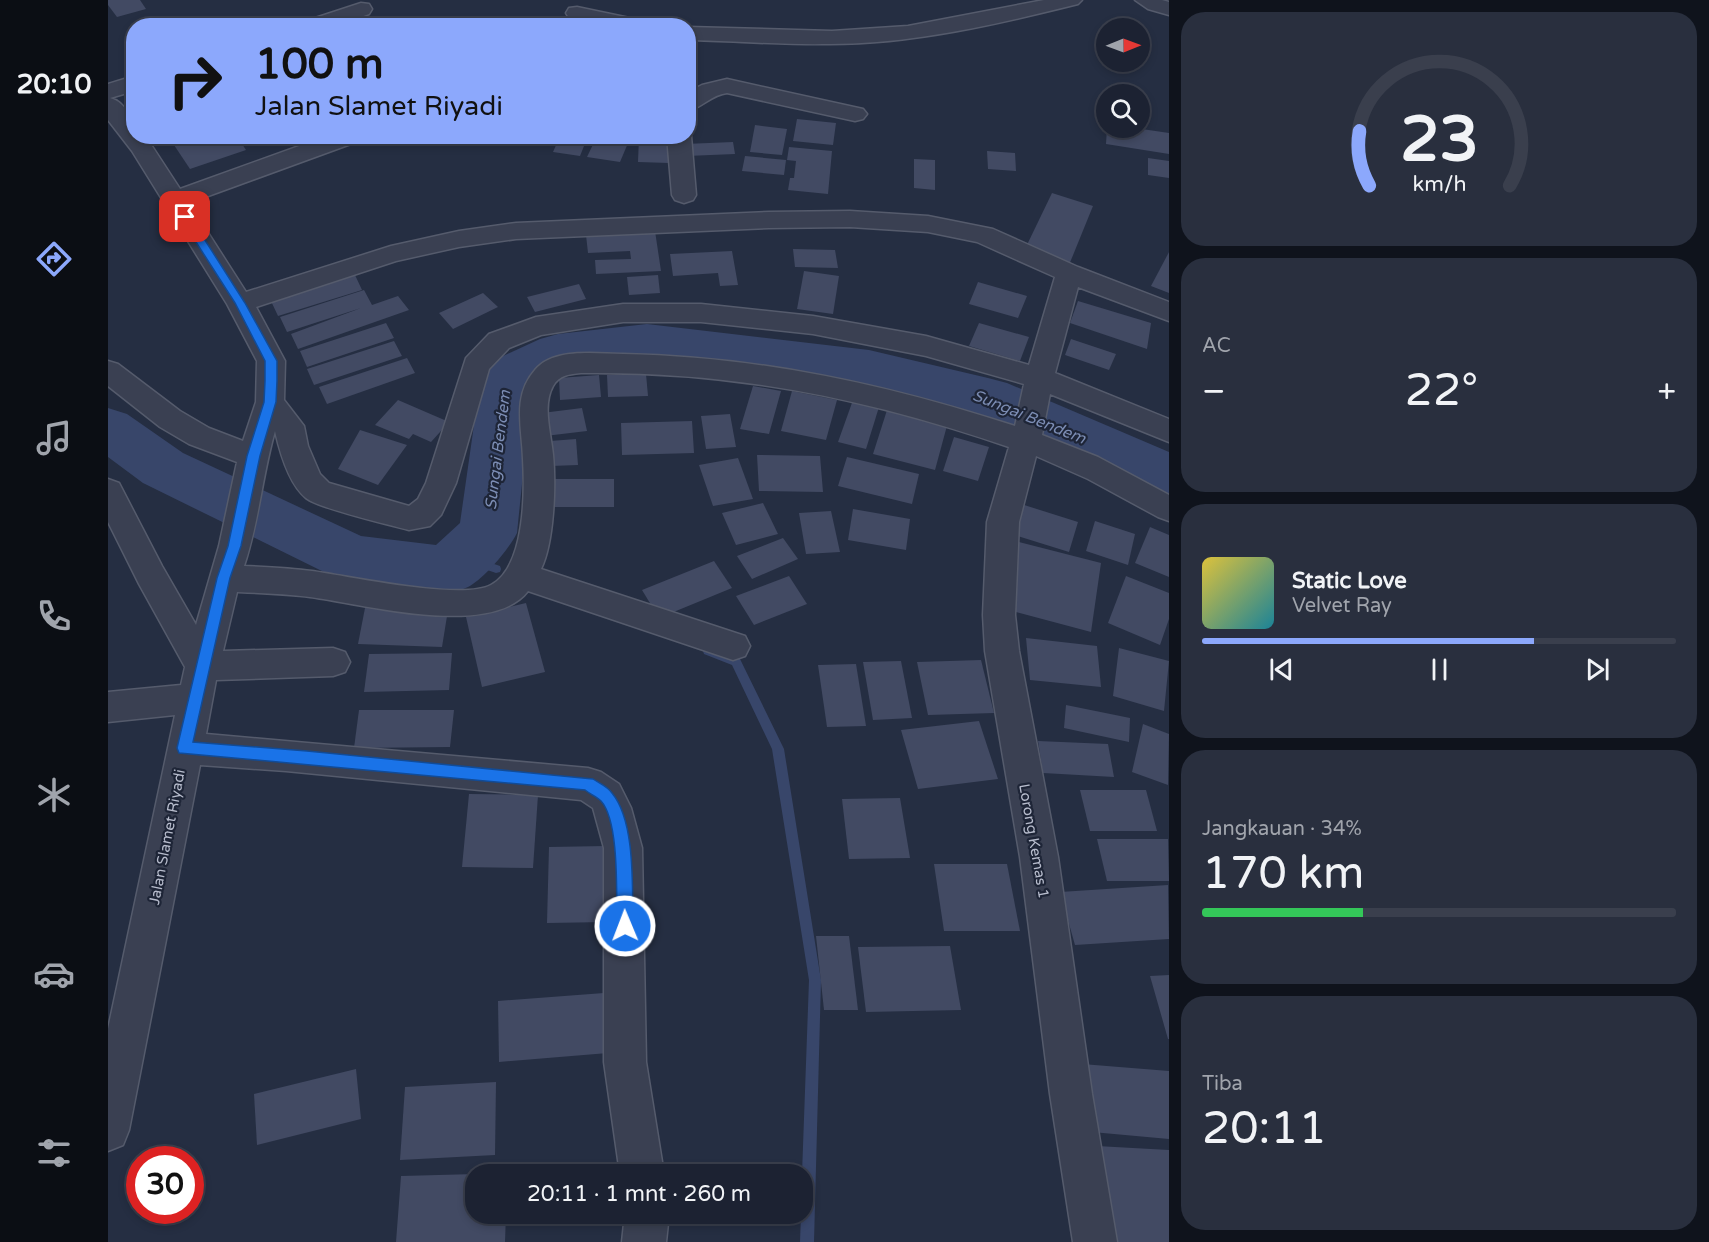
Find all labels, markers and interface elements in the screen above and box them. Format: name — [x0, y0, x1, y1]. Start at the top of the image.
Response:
north arrow — [1096, 18, 1150, 72]
map controls — [1096, 18, 1150, 138]
text: 100 m — [255, 39, 384, 90]
icon: right — [156, 42, 234, 120]
text: 20:10 — [17, 68, 91, 101]
button: search — [1096, 84, 1150, 138]
text: Jalan Slamet Riyadi — [255, 90, 503, 123]
text: 23 — [1400, 103, 1478, 178]
text: km/h — [1412, 171, 1466, 197]
pin — [159, 191, 210, 242]
icon: arrive — [168, 200, 201, 233]
icon: directions — [33, 238, 75, 280]
text: AC — [1202, 334, 1231, 358]
text: 22° — [1405, 364, 1478, 418]
text: − — [1202, 372, 1226, 411]
text: + — [1657, 372, 1676, 411]
water label: Sungai Bendem — [970, 385, 1089, 449]
water label: Sungai Bendem — [481, 389, 515, 511]
icon: music — [33, 417, 75, 459]
text: Static Love — [1292, 568, 1407, 594]
text: Velvet Ray — [1292, 594, 1392, 618]
icon: phone — [33, 595, 75, 637]
icon: previous — [1265, 653, 1298, 686]
icon: pause — [1423, 653, 1456, 686]
icon: next — [1581, 653, 1614, 686]
street label: Jalan Slamet Riyadi — [145, 768, 189, 906]
icon: climate — [33, 774, 75, 816]
street label: Lorong Kemas 1 — [1015, 782, 1053, 900]
text: Jangkauan · 34% — [1202, 817, 1362, 841]
text: 170 km — [1202, 847, 1364, 901]
position arrow — [593, 894, 657, 958]
icon: car — [33, 953, 75, 995]
text: Tiba — [1202, 1072, 1243, 1096]
text: 20:11 — [1202, 1102, 1327, 1156]
icon: filters — [33, 1132, 75, 1174]
speed limit sign: 30 — [126, 1146, 204, 1224]
text: 20:11 · 1 mnt · 260 m — [527, 1181, 751, 1207]

